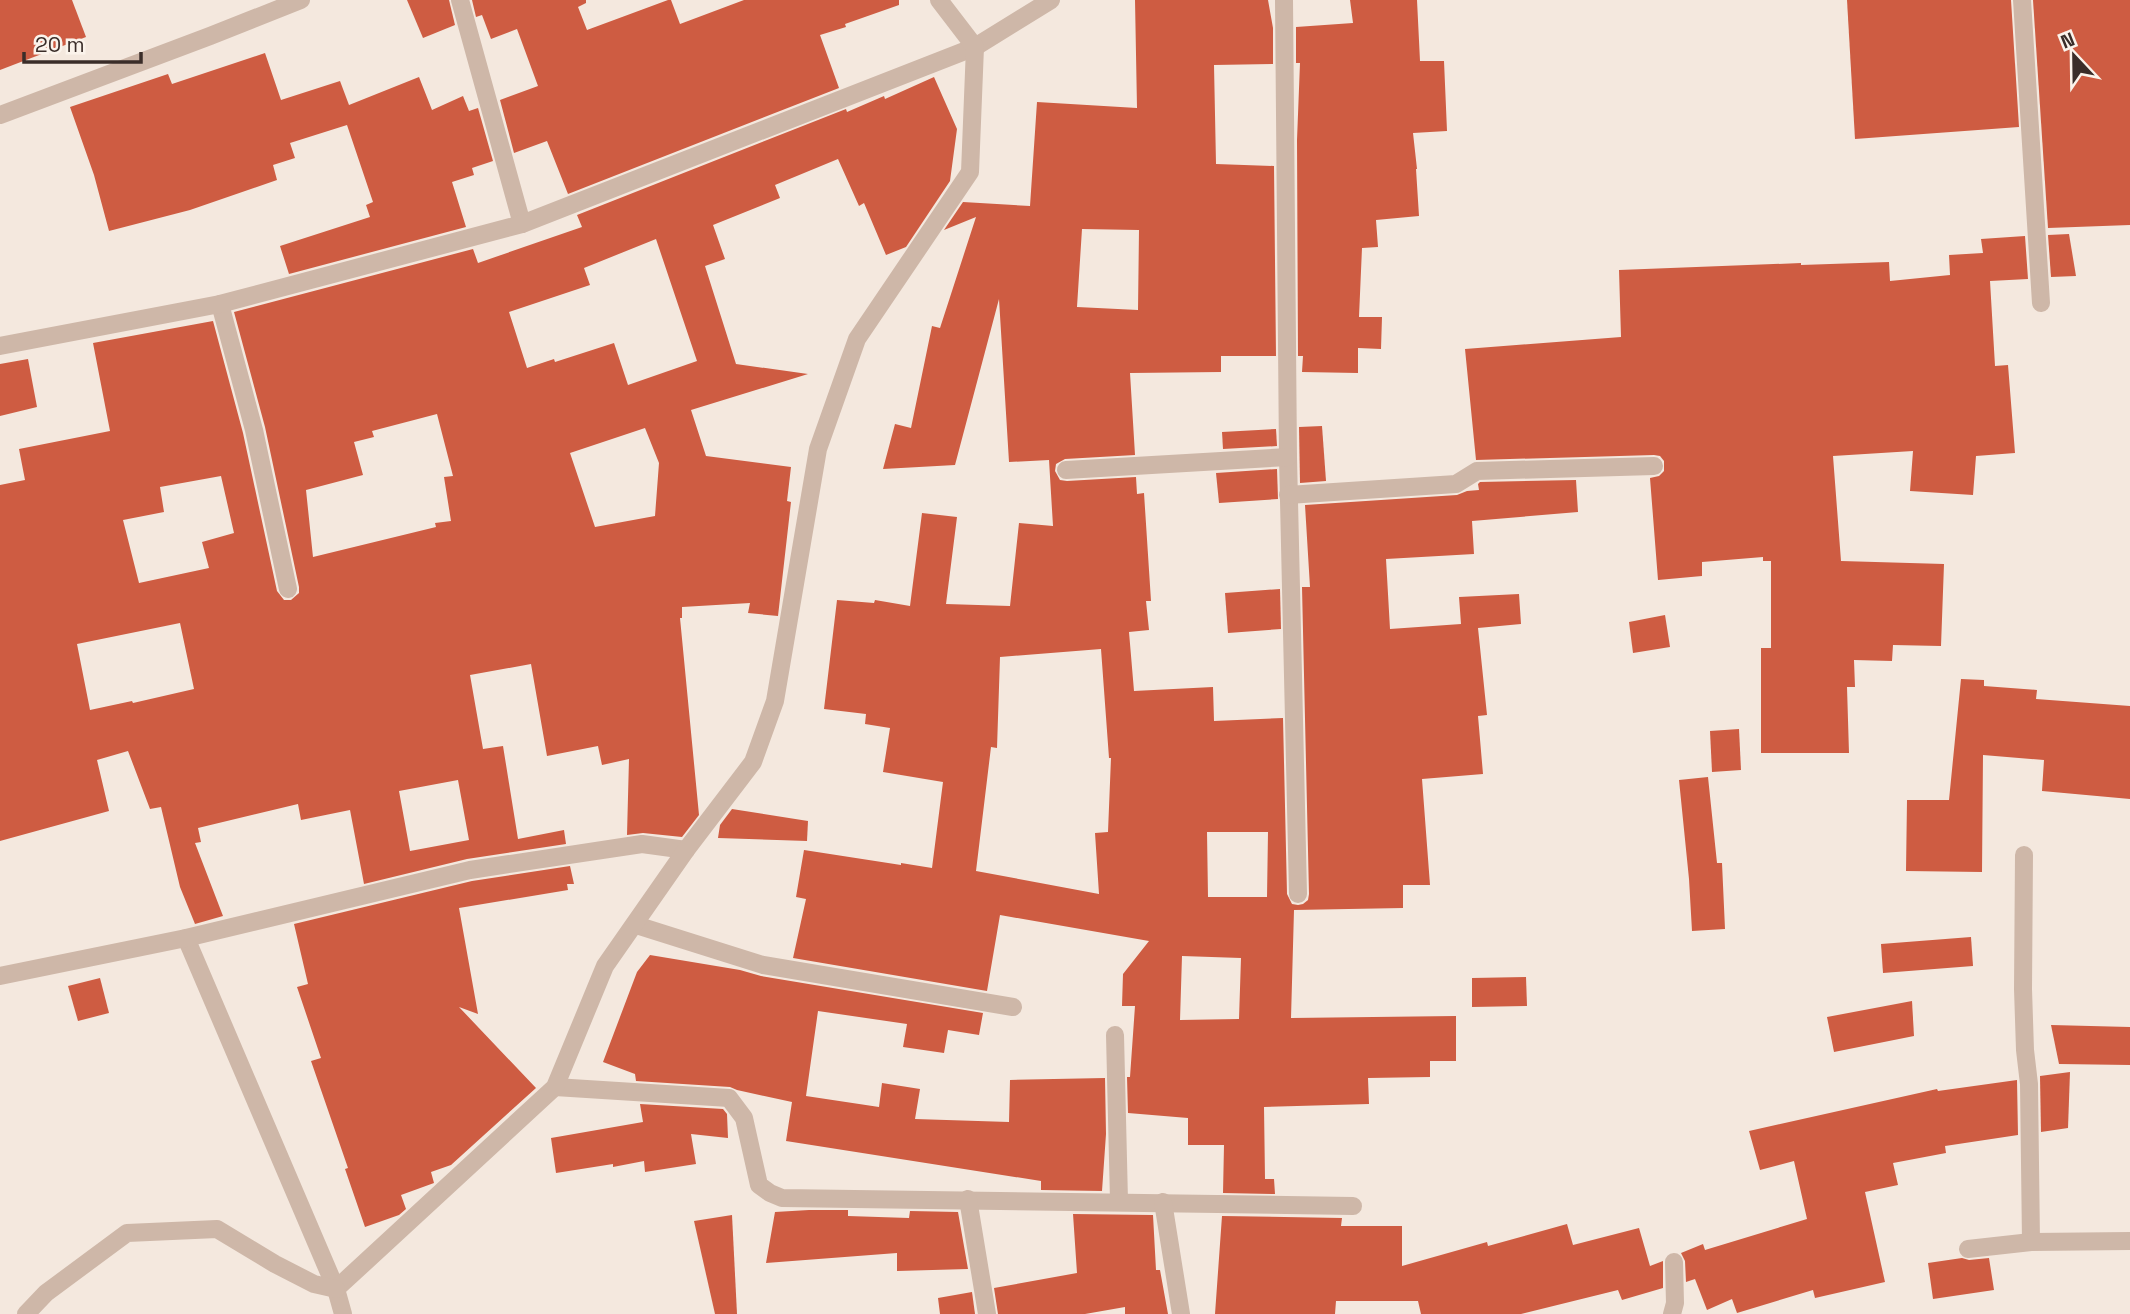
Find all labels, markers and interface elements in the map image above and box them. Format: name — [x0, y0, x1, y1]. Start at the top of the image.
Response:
scale bar — [24, 21, 142, 65]
north arrow — [2039, 21, 2109, 91]
text: N — [2057, 27, 2078, 55]
text: 20 m — [35, 31, 85, 58]

